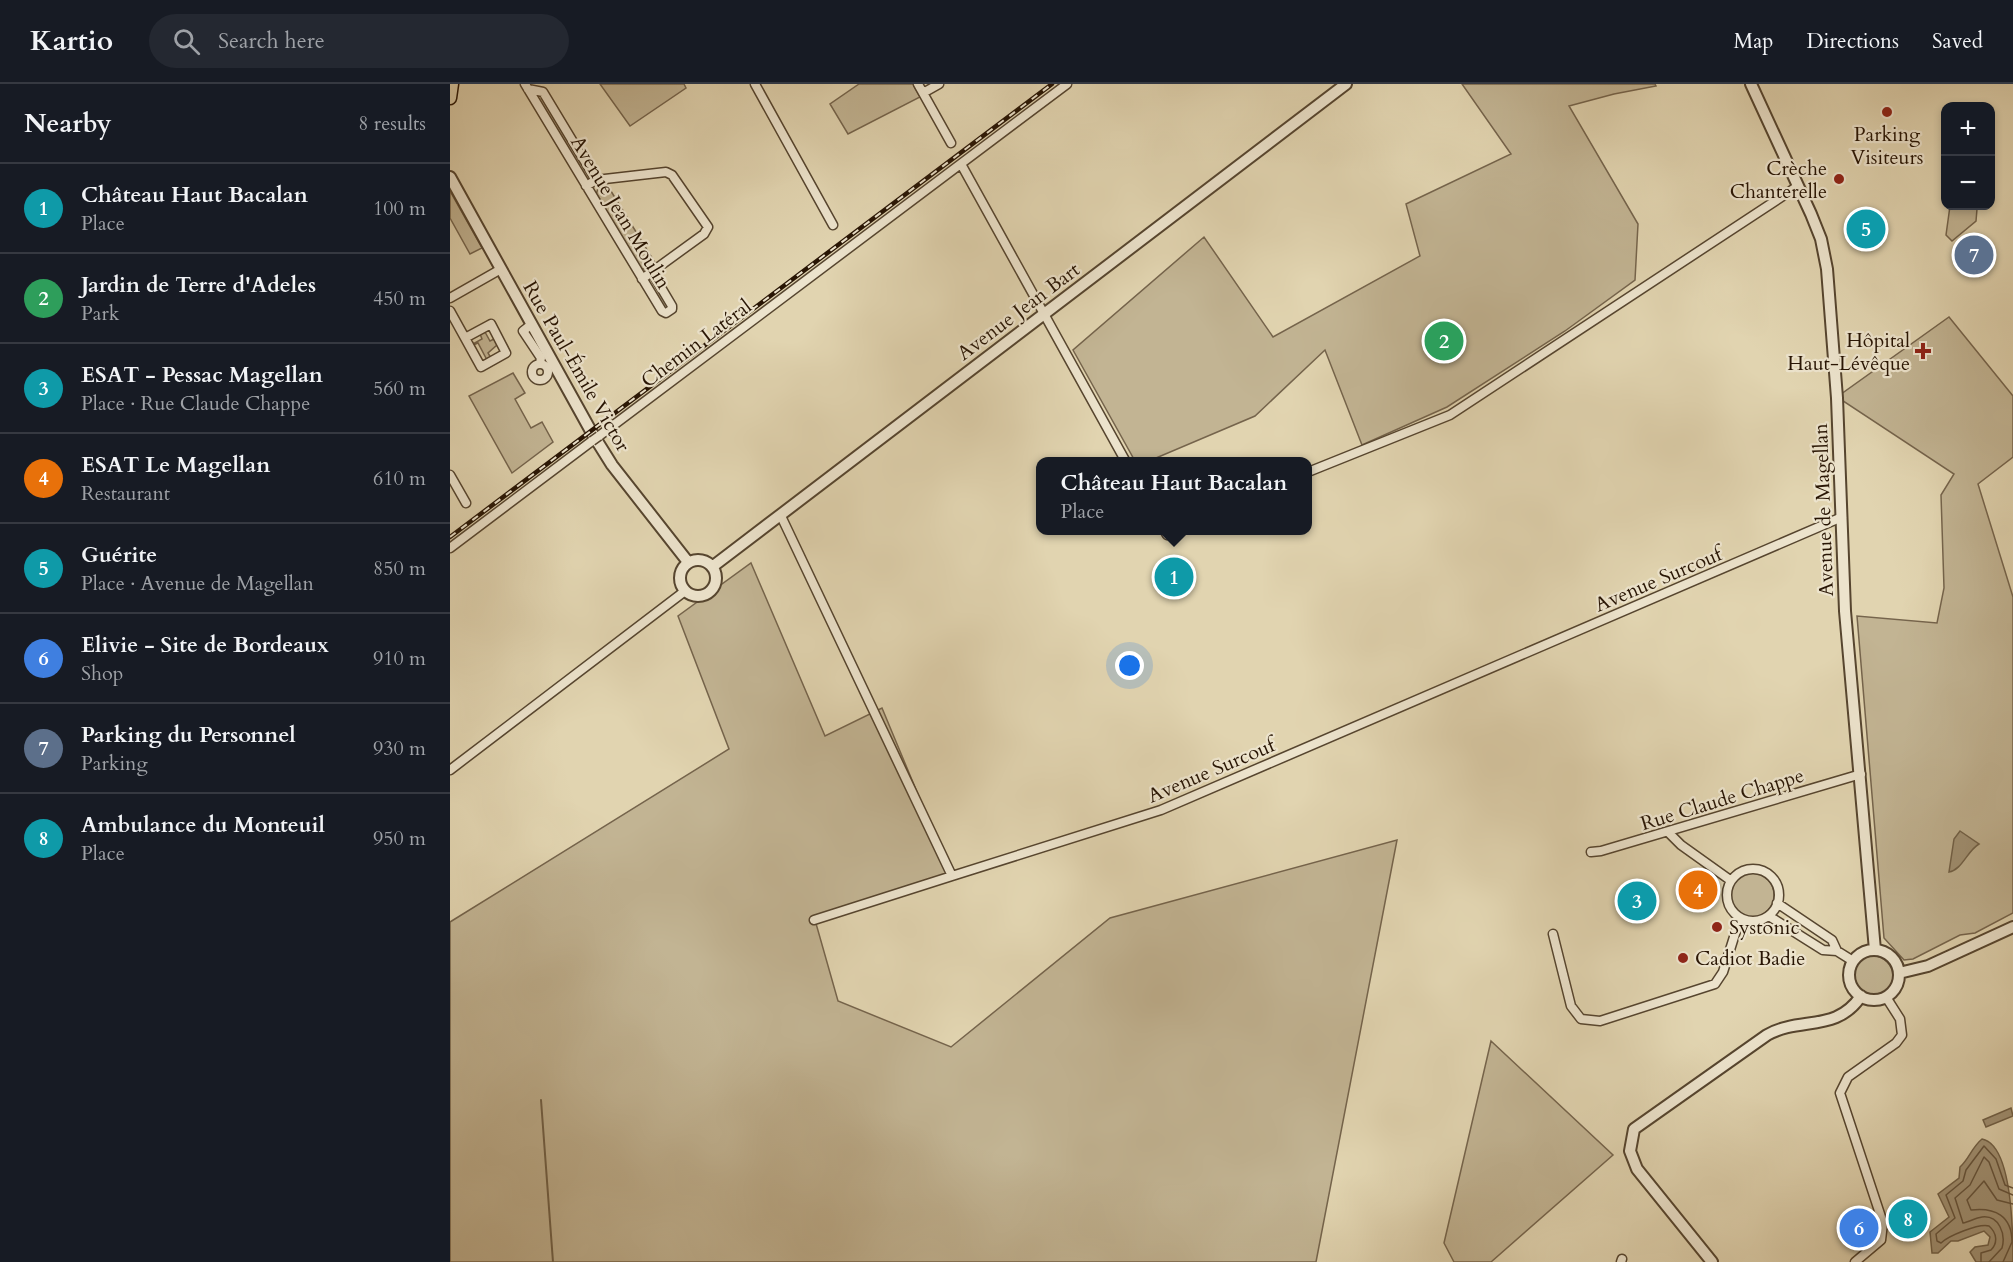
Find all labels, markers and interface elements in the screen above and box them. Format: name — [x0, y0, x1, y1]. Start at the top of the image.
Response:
search box — [149, 14, 569, 68]
text: Kartio — [30, 22, 113, 60]
icon: search — [170, 25, 203, 58]
text: Search here — [218, 26, 325, 56]
text: Map — [1733, 27, 1773, 56]
text: Directions — [1806, 27, 1899, 56]
text: Saved — [1932, 27, 1983, 56]
map controls — [1941, 102, 1995, 210]
button: + — [1941, 102, 1995, 156]
marker: Parking Visiteurs — [1880, 105, 1894, 119]
text: Nearby — [24, 106, 112, 141]
text: 8 results — [358, 110, 426, 137]
place label: Parking Visiteurs — [1851, 121, 1924, 171]
street label: Avenue Jean Moulin — [564, 131, 677, 294]
place label: Crèche Chanterelle — [1730, 155, 1827, 205]
button: − — [1941, 156, 1995, 210]
marker: Crèche Chanterelle — [1832, 172, 1846, 186]
text: Château Haut Bacalan — [81, 180, 308, 210]
text: 1 — [38, 195, 49, 222]
text: 100 m — [373, 195, 426, 222]
pin: 5 — [1846, 206, 1886, 252]
text: Place — [81, 210, 125, 237]
pin: 7 — [1954, 232, 1994, 278]
street label: Avenue Jean Bart — [951, 256, 1086, 367]
text: Jardin de Terre d'Adeles — [81, 270, 316, 300]
street label: Rue Paul-Émile Victor — [517, 276, 637, 457]
text: 2 — [38, 285, 49, 312]
text: 450 m — [373, 285, 426, 312]
street label: Chemin Latéral — [636, 293, 757, 394]
text: Park — [81, 300, 119, 327]
pin: 2 — [1424, 318, 1464, 364]
place label: Hôpital Haut-Lévêque — [1787, 327, 1910, 377]
marker: Hôpital Haut-Lévêque — [1914, 342, 1932, 360]
text: ESAT - Pessac Magellan — [81, 360, 323, 390]
text: 3 — [38, 375, 49, 402]
text: 560 m — [373, 375, 426, 402]
text: Place · Rue Claude Chappe — [81, 390, 310, 417]
street label: Avenue de Magellan — [1807, 422, 1840, 597]
text: ESAT Le Magellan — [81, 450, 270, 480]
popup — [1036, 457, 1312, 535]
text: 4 — [38, 465, 49, 492]
text: 610 m — [373, 465, 426, 492]
text: Château Haut Bacalan — [1061, 468, 1287, 498]
text: Restaurant — [81, 480, 170, 507]
text: Place — [1061, 498, 1104, 525]
street label: Avenue Surcouf — [1591, 539, 1729, 618]
text: Guérite — [81, 540, 157, 570]
pin: 1 — [1154, 554, 1194, 600]
text: 5 — [38, 555, 49, 582]
text: 850 m — [373, 555, 426, 582]
text: Place · Avenue de Magellan — [81, 570, 314, 597]
text: Elivie - Site de Bordeaux — [81, 630, 329, 660]
text: 6 — [38, 645, 49, 672]
text: 910 m — [373, 645, 426, 672]
your location — [1115, 651, 1144, 680]
text: Shop — [81, 660, 123, 687]
text: Parking du Personnel — [81, 720, 296, 750]
street label: Avenue Surcouf — [1144, 730, 1282, 809]
text: 7 — [38, 735, 49, 762]
text: 930 m — [373, 735, 426, 762]
text: Parking — [81, 750, 148, 777]
street label: Rue Claude Chappe — [1637, 762, 1807, 837]
text: Ambulance du Monteuil — [81, 810, 325, 840]
text: 8 — [38, 825, 49, 852]
text: 950 m — [373, 825, 426, 852]
text: Place — [81, 840, 125, 867]
pin: 4 — [1678, 868, 1718, 912]
pin: 3 — [1618, 878, 1656, 924]
place label: Systonic — [1729, 914, 1800, 941]
marker: Systonic — [1710, 920, 1724, 934]
place label: Cadiot Badie — [1695, 945, 1805, 972]
marker: Cadiot Badie — [1676, 951, 1690, 965]
pin: 8 — [1888, 1196, 1928, 1242]
pin: 6 — [1840, 1206, 1878, 1250]

